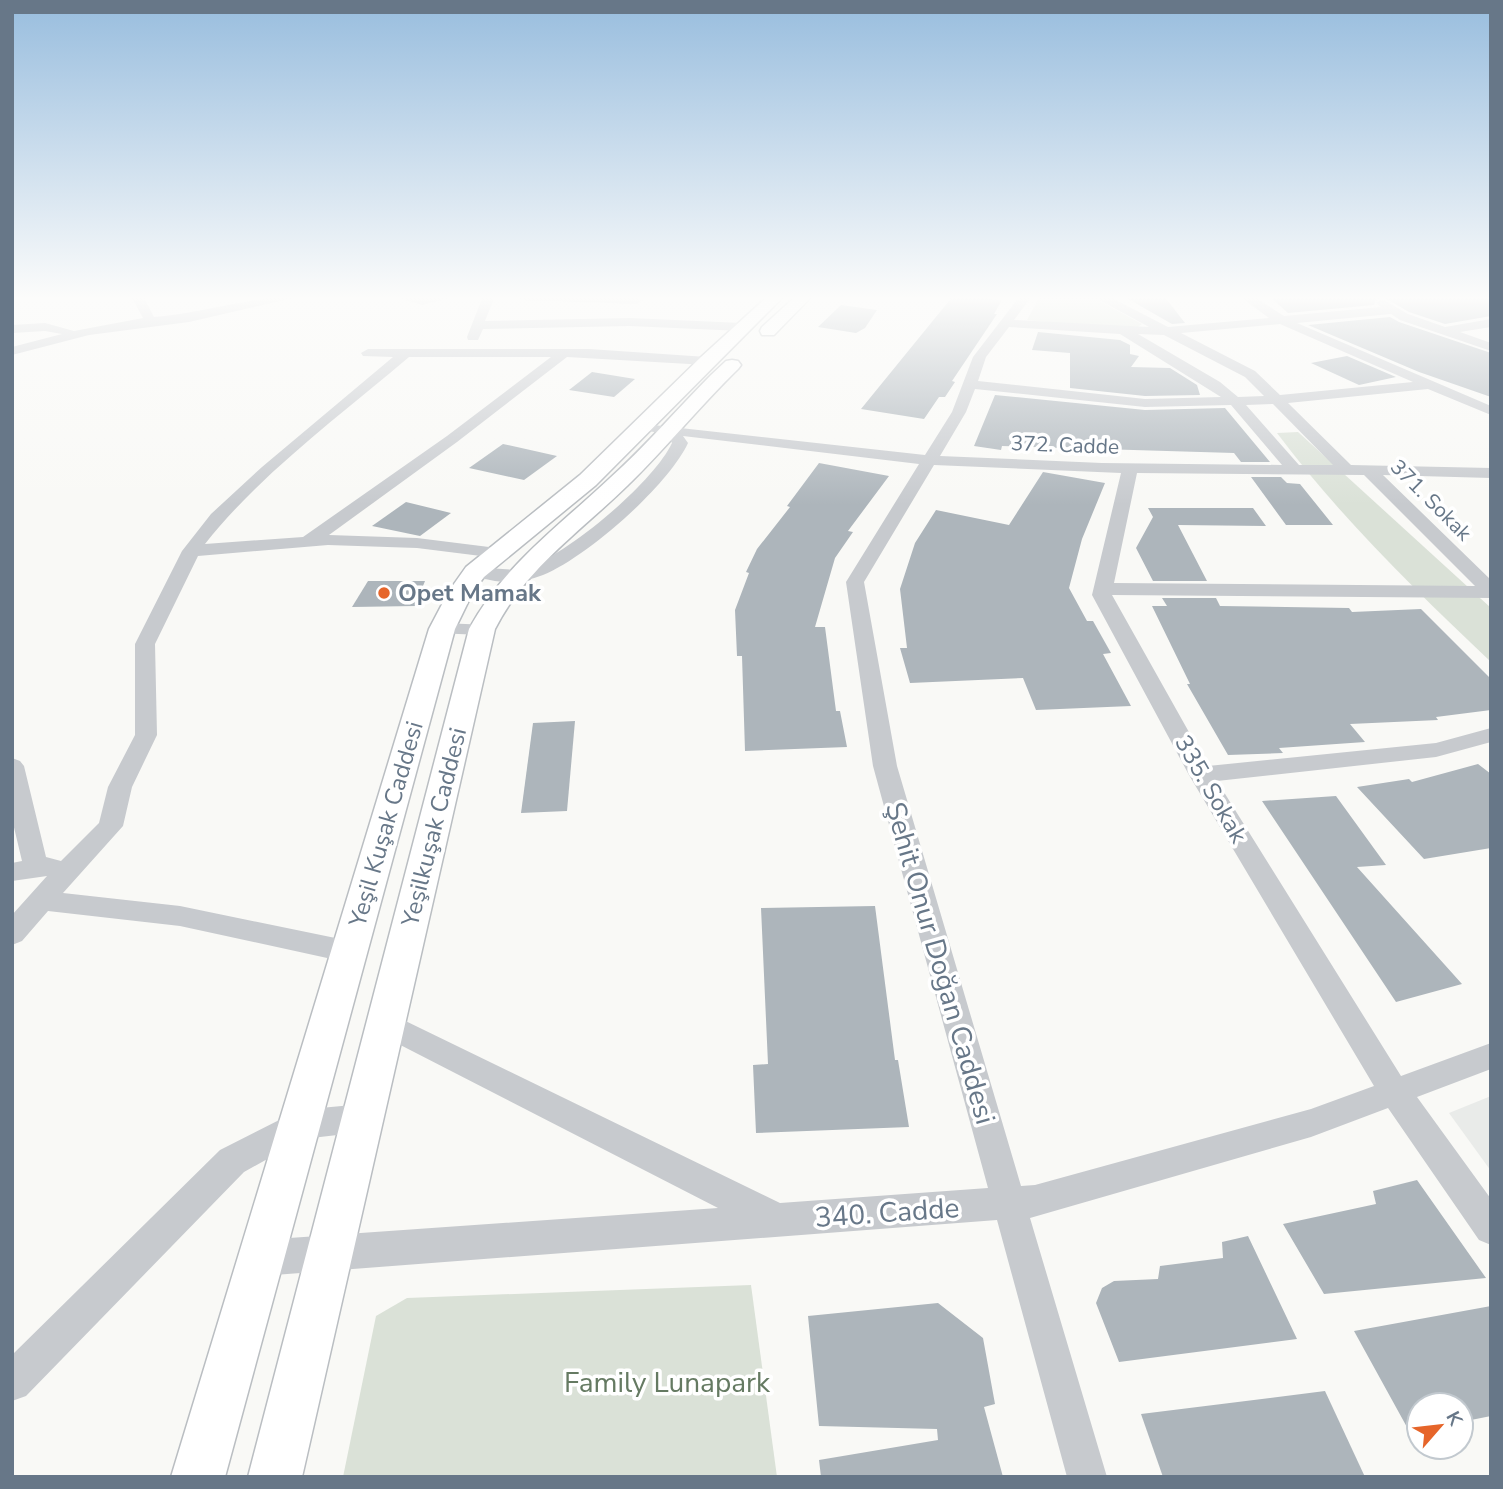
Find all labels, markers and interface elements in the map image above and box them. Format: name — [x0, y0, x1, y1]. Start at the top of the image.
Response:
street label: 372. Cadde — [1010, 429, 1120, 461]
street label: 371. Sokak — [1384, 453, 1478, 547]
place label: Opet Mamak — [398, 577, 542, 609]
marker: Opet Mamak — [376, 585, 392, 601]
street label: Yeşil Kuşak Caddesi — [341, 717, 431, 932]
street label: Yeşilkuşak Caddesi — [394, 724, 474, 931]
street label: 335. Sokak — [1167, 729, 1255, 850]
street label: Şehit Onur Doğan Caddesi — [876, 798, 1004, 1129]
street label: 340. Cadde — [814, 1189, 961, 1237]
park label: Family Lunapark — [564, 1364, 771, 1402]
north arrow — [1405, 1391, 1475, 1461]
text: K — [1440, 1407, 1469, 1431]

